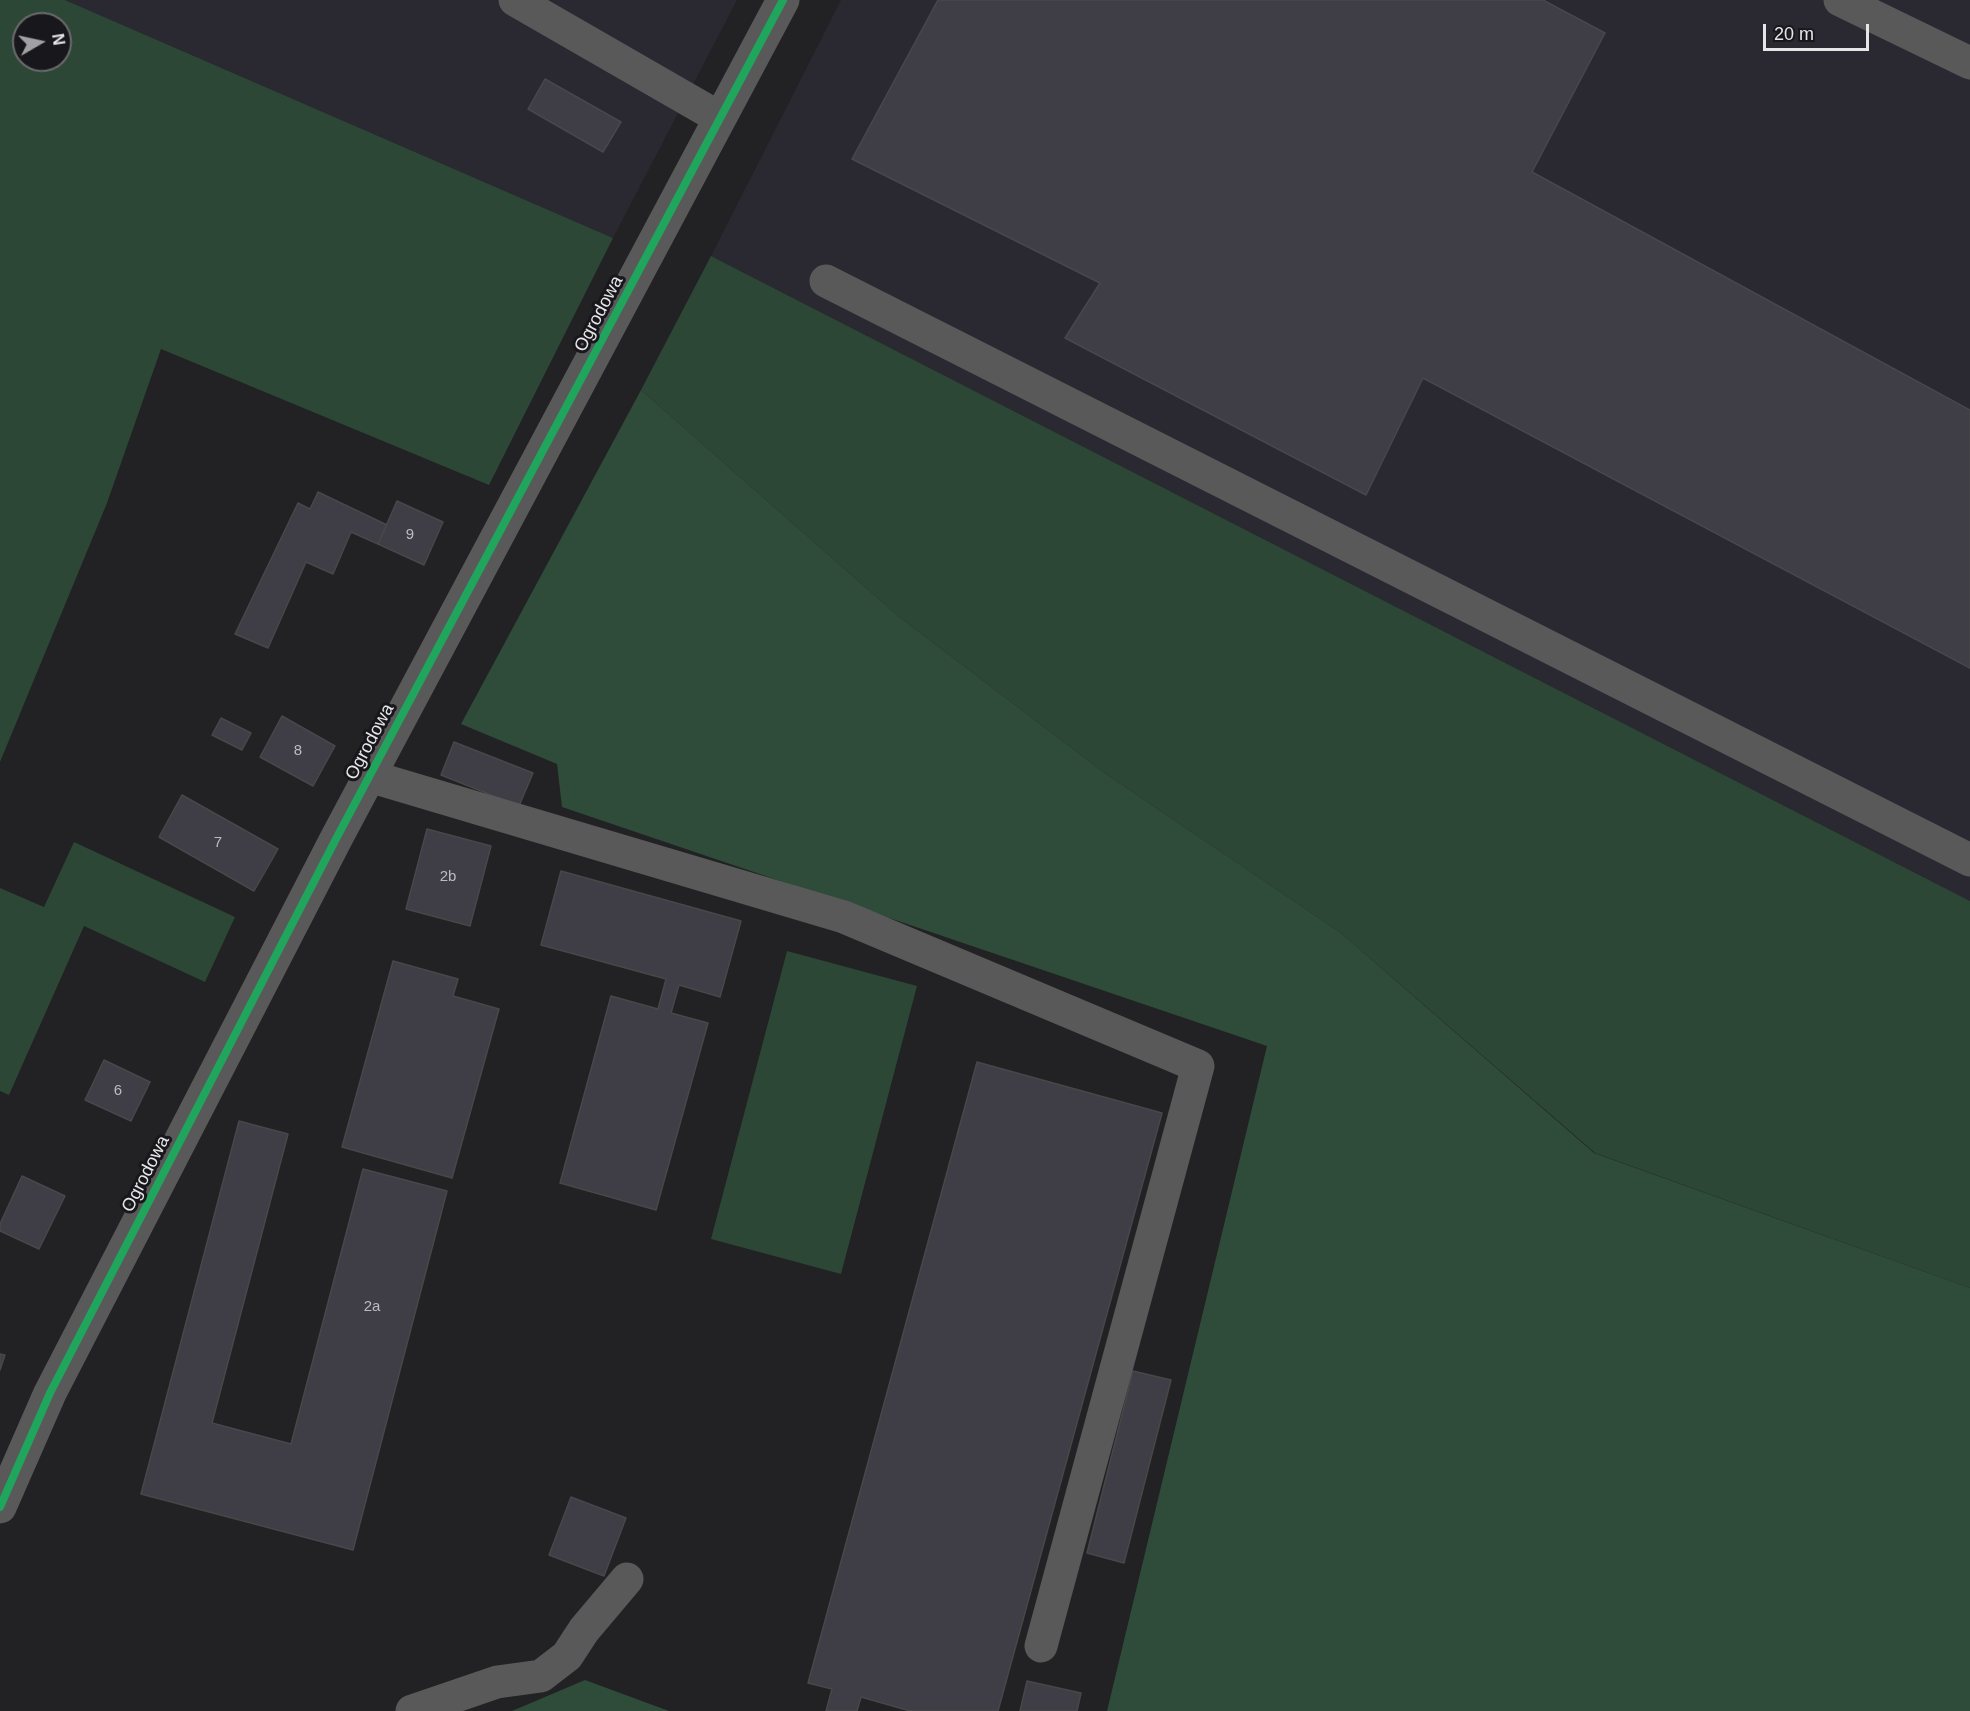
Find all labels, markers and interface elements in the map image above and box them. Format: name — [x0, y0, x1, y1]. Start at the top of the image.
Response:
north arrow — [12, 12, 72, 72]
scale bar — [1766, 12, 1872, 50]
text: 20 m — [1774, 24, 1814, 44]
text: N — [49, 32, 68, 46]
street label: Ogrodowa — [570, 272, 628, 356]
house number: 9 — [406, 526, 414, 544]
street label: Ogrodowa — [341, 700, 399, 784]
house number: 8 — [294, 742, 302, 760]
house number: 7 — [214, 834, 222, 852]
house number: 2b — [440, 868, 456, 886]
house number: 6 — [114, 1082, 122, 1100]
street label: Ogrodowa — [118, 1132, 174, 1216]
house number: 2a — [364, 1298, 380, 1316]

